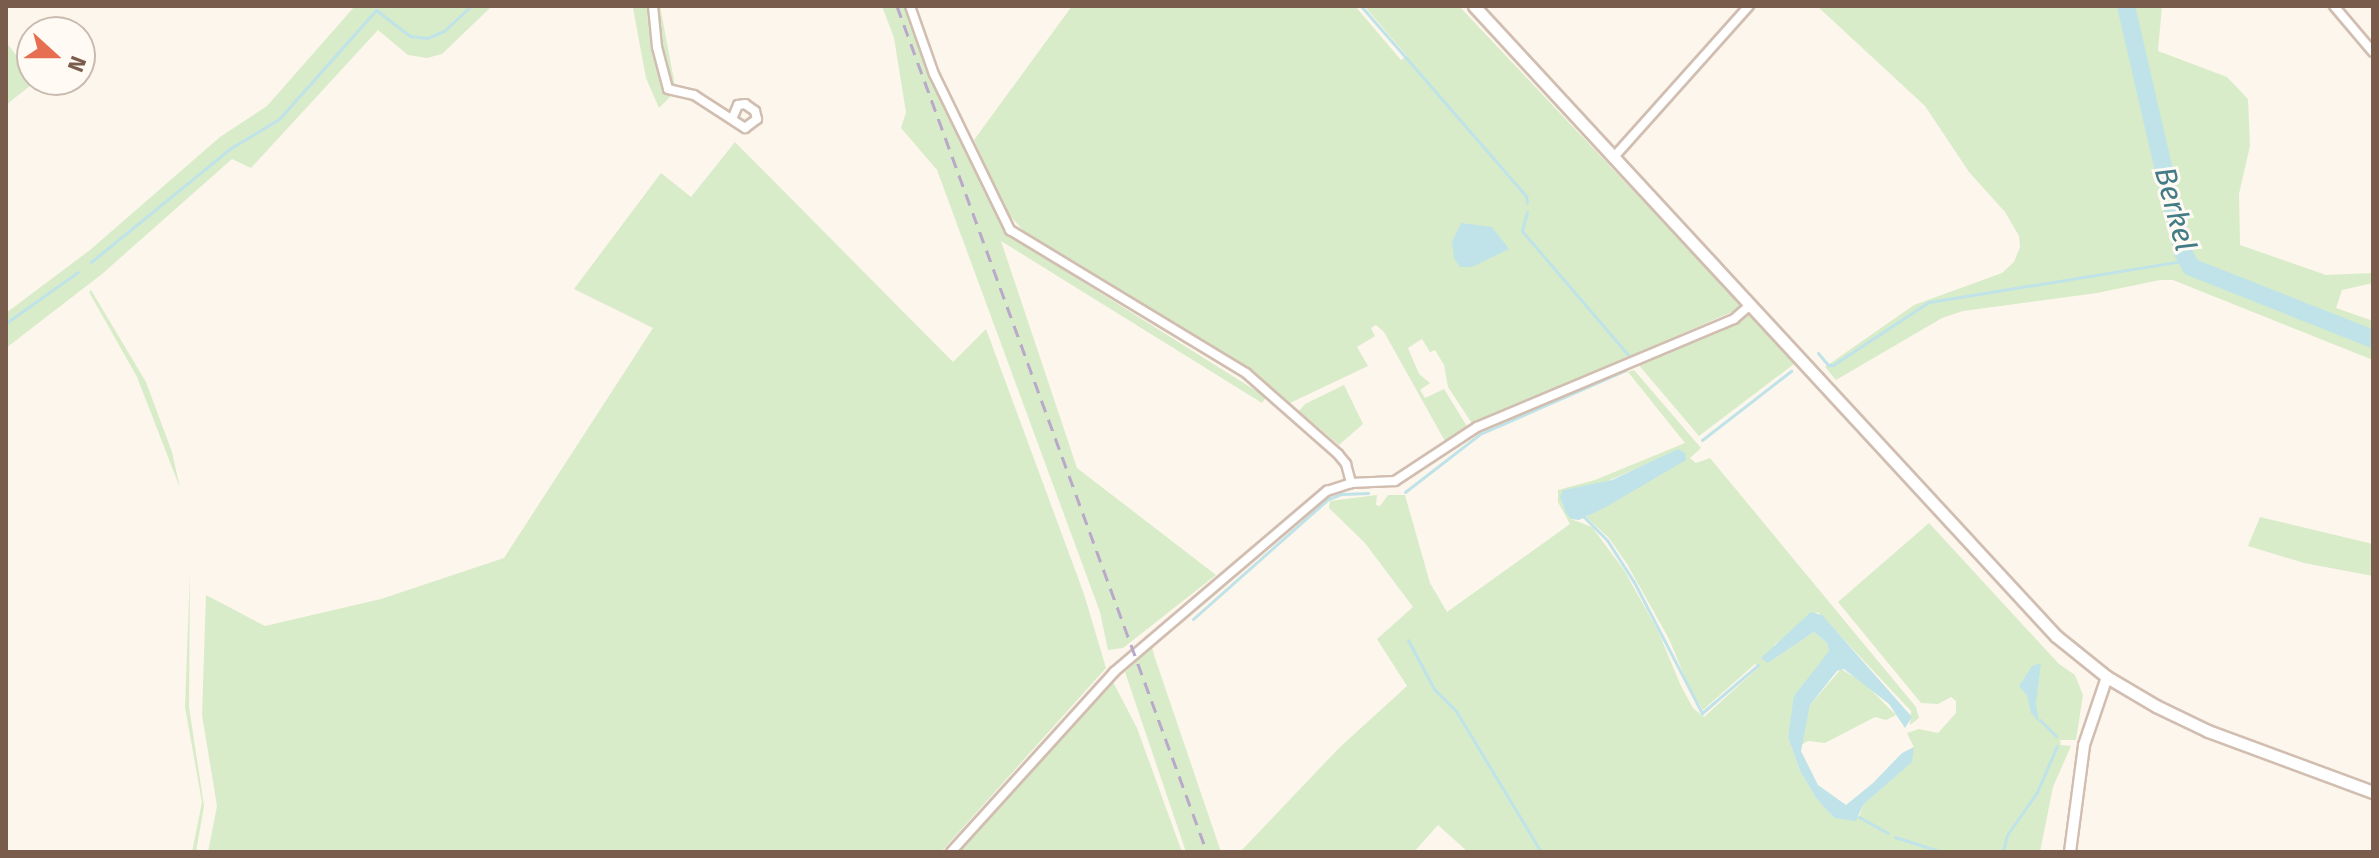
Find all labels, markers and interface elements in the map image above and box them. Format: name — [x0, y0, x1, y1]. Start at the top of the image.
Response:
north arrow — [16, 16, 96, 96]
text: N — [62, 52, 92, 76]
water label: Berkel — [2147, 163, 2203, 255]

